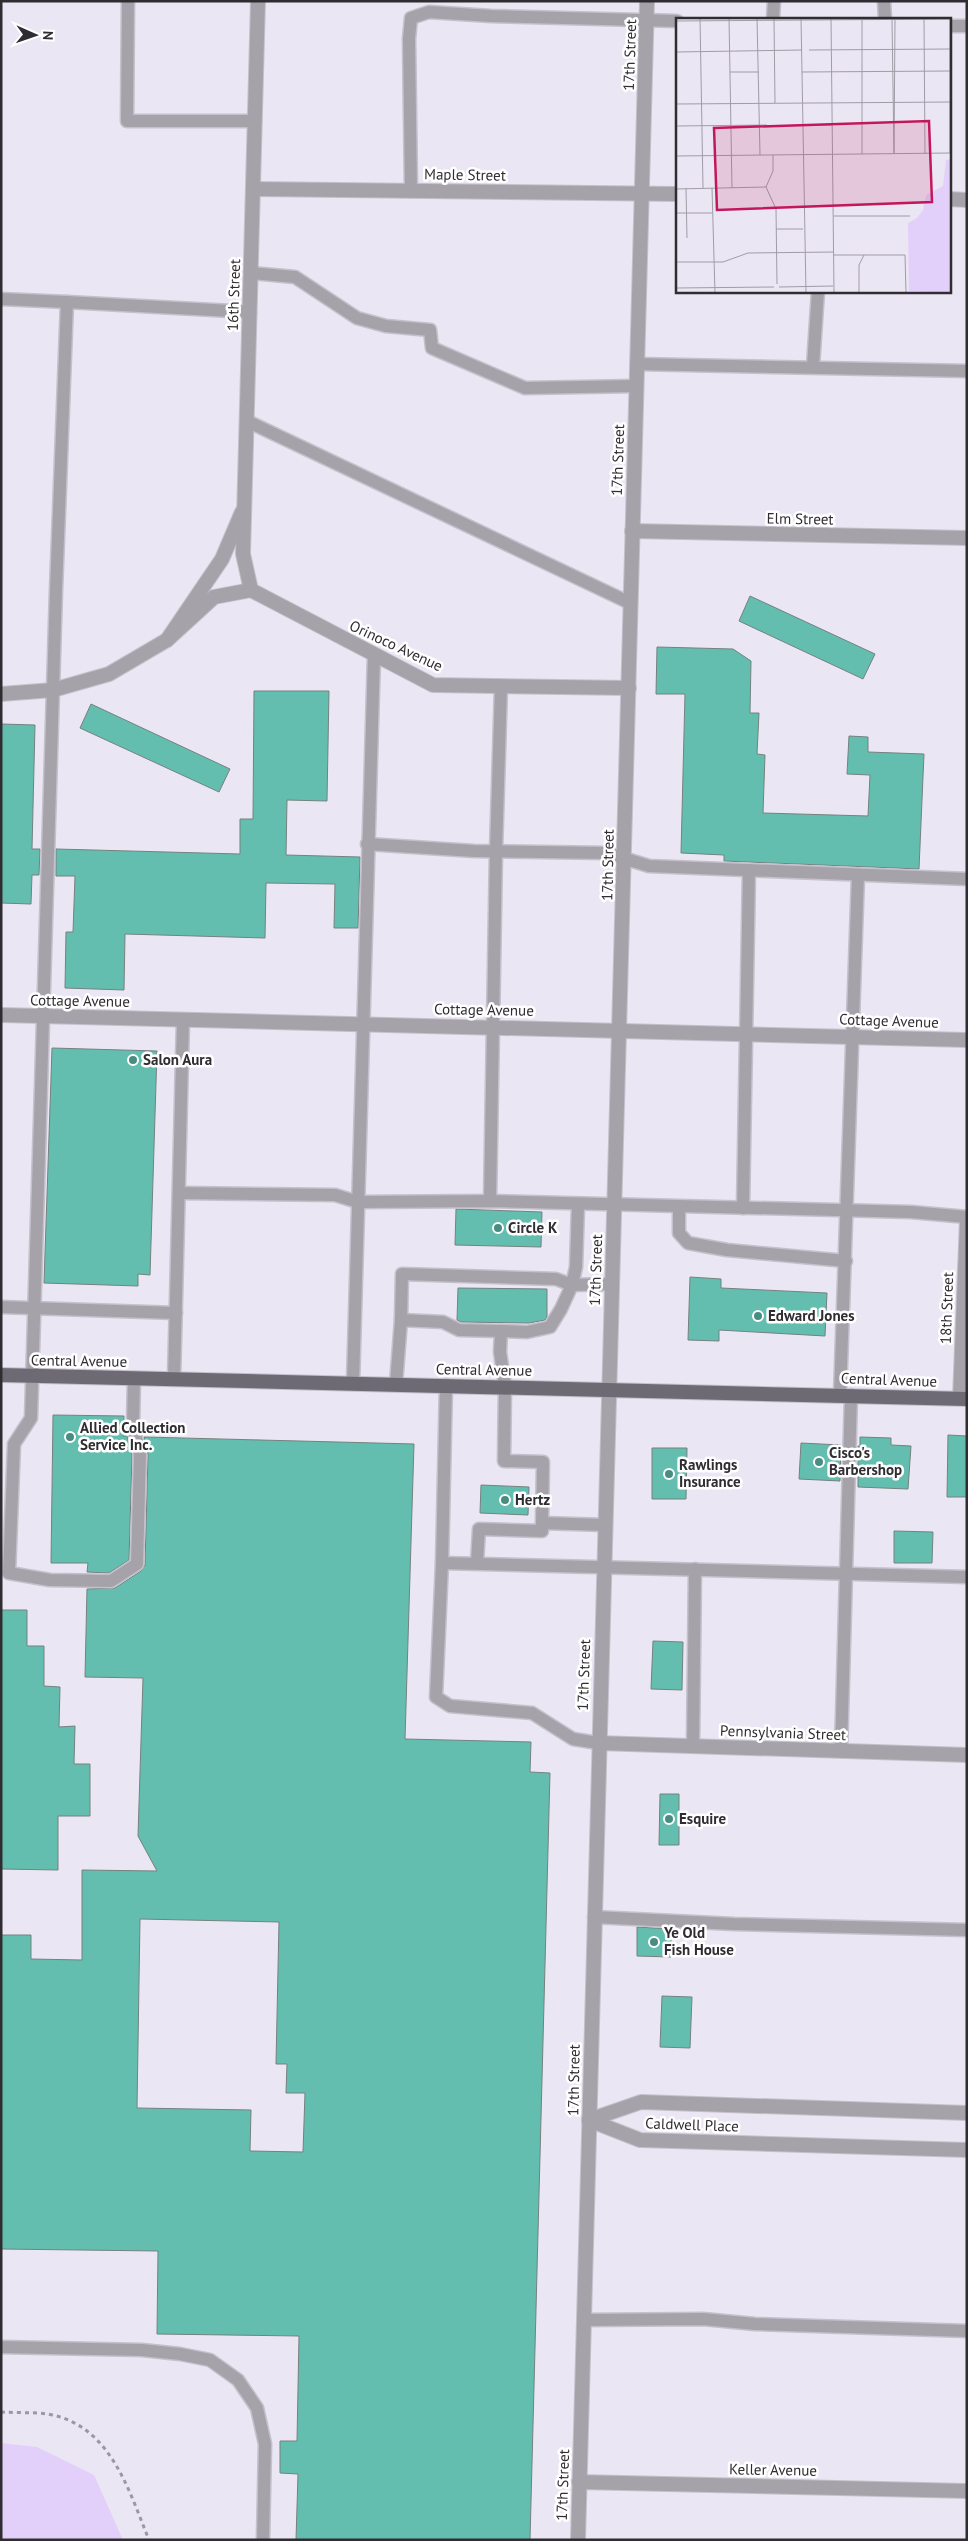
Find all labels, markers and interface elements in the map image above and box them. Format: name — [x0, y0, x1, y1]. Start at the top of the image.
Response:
north arrow — [10, 10, 60, 60]
inset map — [676, 18, 950, 292]
street label: 17th Street — [619, 19, 640, 91]
text: N — [39, 31, 57, 40]
street label: Maple Street — [424, 164, 506, 185]
street label: 16th Street — [223, 259, 244, 331]
street label: 17th Street — [607, 424, 628, 496]
street label: Elm Street — [766, 508, 834, 529]
street label: Orinoco Avenue — [347, 616, 446, 675]
street label: 17th Street — [597, 829, 618, 901]
street label: Cottage Avenue — [30, 990, 130, 1011]
street label: Cottage Avenue — [434, 999, 534, 1020]
street label: Cottage Avenue — [839, 1009, 939, 1032]
place label: Salon Aura — [143, 1050, 212, 1069]
marker: Salon Aura — [127, 1054, 139, 1066]
place label: Circle K — [508, 1218, 558, 1237]
marker: Circle K — [492, 1222, 504, 1234]
street label: 17th Street — [585, 1234, 606, 1306]
street label: 18th Street — [936, 1272, 957, 1344]
place label: Edward Jones — [768, 1306, 855, 1325]
marker: Edward Jones — [752, 1310, 764, 1322]
street label: Central Avenue — [31, 1350, 127, 1371]
street label: Central Avenue — [436, 1359, 532, 1380]
street label: Central Avenue — [841, 1368, 937, 1391]
place label: Allied Collection Service Inc. — [80, 1418, 186, 1454]
marker: Allied Collection Service Inc. — [64, 1431, 76, 1443]
place label: Cisco's Barbershop — [829, 1443, 902, 1479]
place label: Rawlings Insurance — [679, 1455, 741, 1491]
marker: Cisco's Barbershop — [813, 1456, 825, 1468]
marker: Rawlings Insurance — [663, 1468, 675, 1480]
place label: Hertz — [515, 1490, 550, 1509]
marker: Hertz — [499, 1494, 511, 1506]
street label: 17th Street — [573, 1639, 594, 1711]
street label: Pennsylvania Street — [720, 1721, 846, 1744]
place label: Esquire — [679, 1809, 727, 1828]
marker: Esquire — [663, 1813, 675, 1825]
place label: Ye Old Fish House — [663, 1923, 734, 1959]
marker: Ye Old Fish House — [648, 1936, 660, 1948]
street label: 17th Street — [563, 2044, 584, 2116]
street label: Caldwell Place — [645, 2113, 739, 2136]
street label: 17th Street — [552, 2449, 573, 2521]
street label: Keller Avenue — [729, 2459, 817, 2480]

